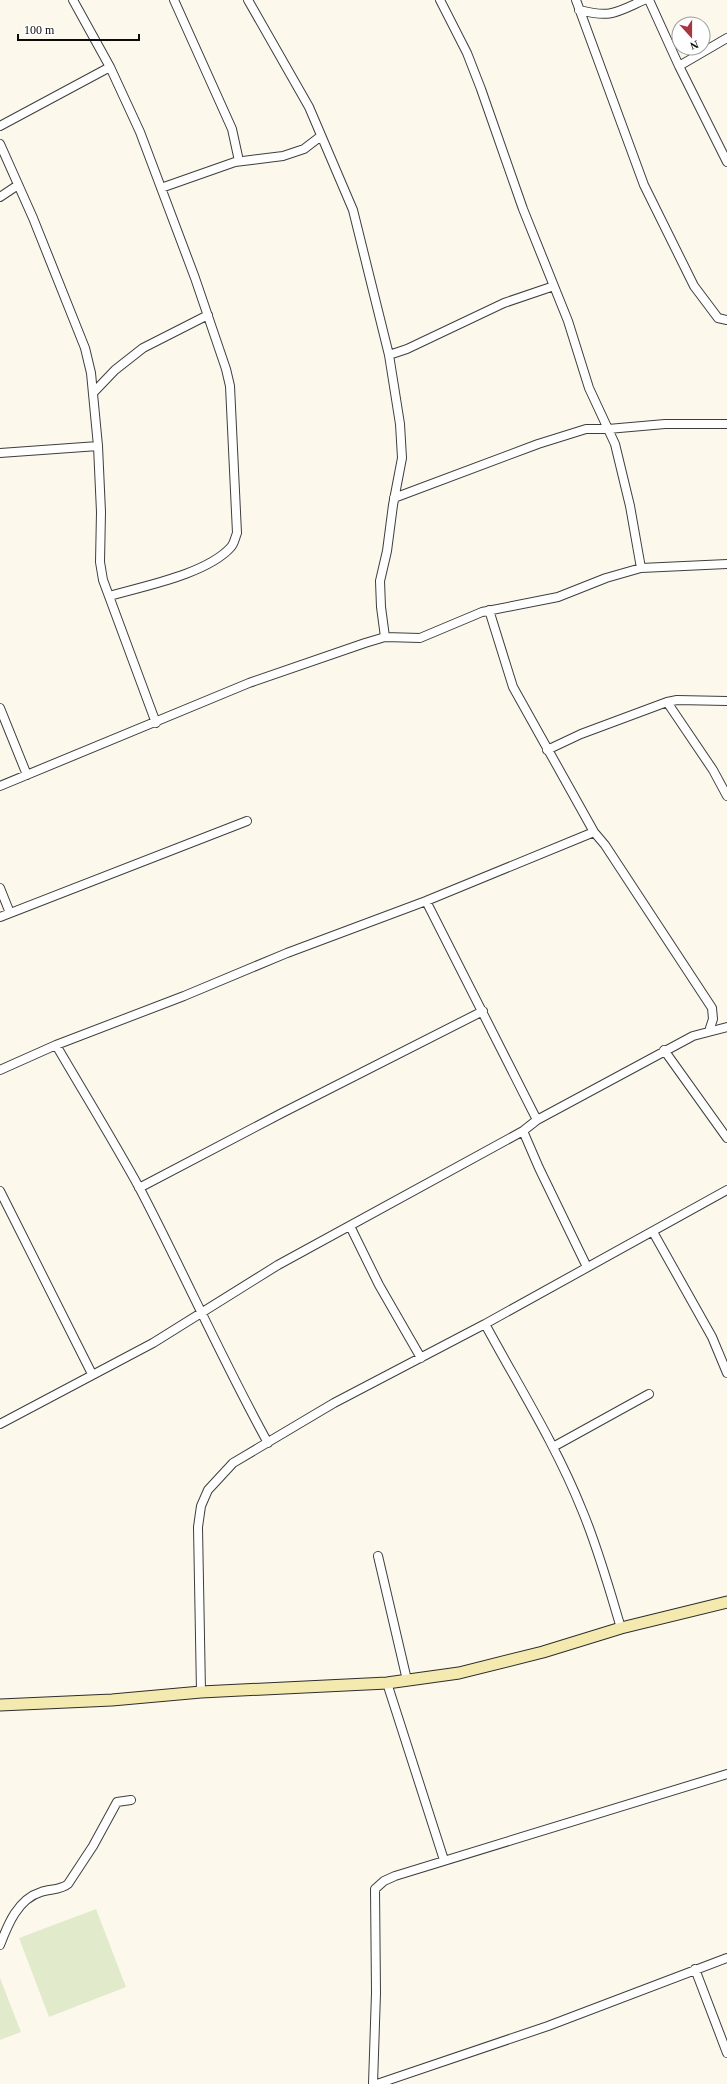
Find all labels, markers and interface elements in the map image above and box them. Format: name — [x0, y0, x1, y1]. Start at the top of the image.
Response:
scale bar — [18, 16, 139, 42]
north arrow — [671, 16, 711, 56]
text: 100 m — [24, 23, 55, 37]
text: N — [689, 38, 700, 52]

